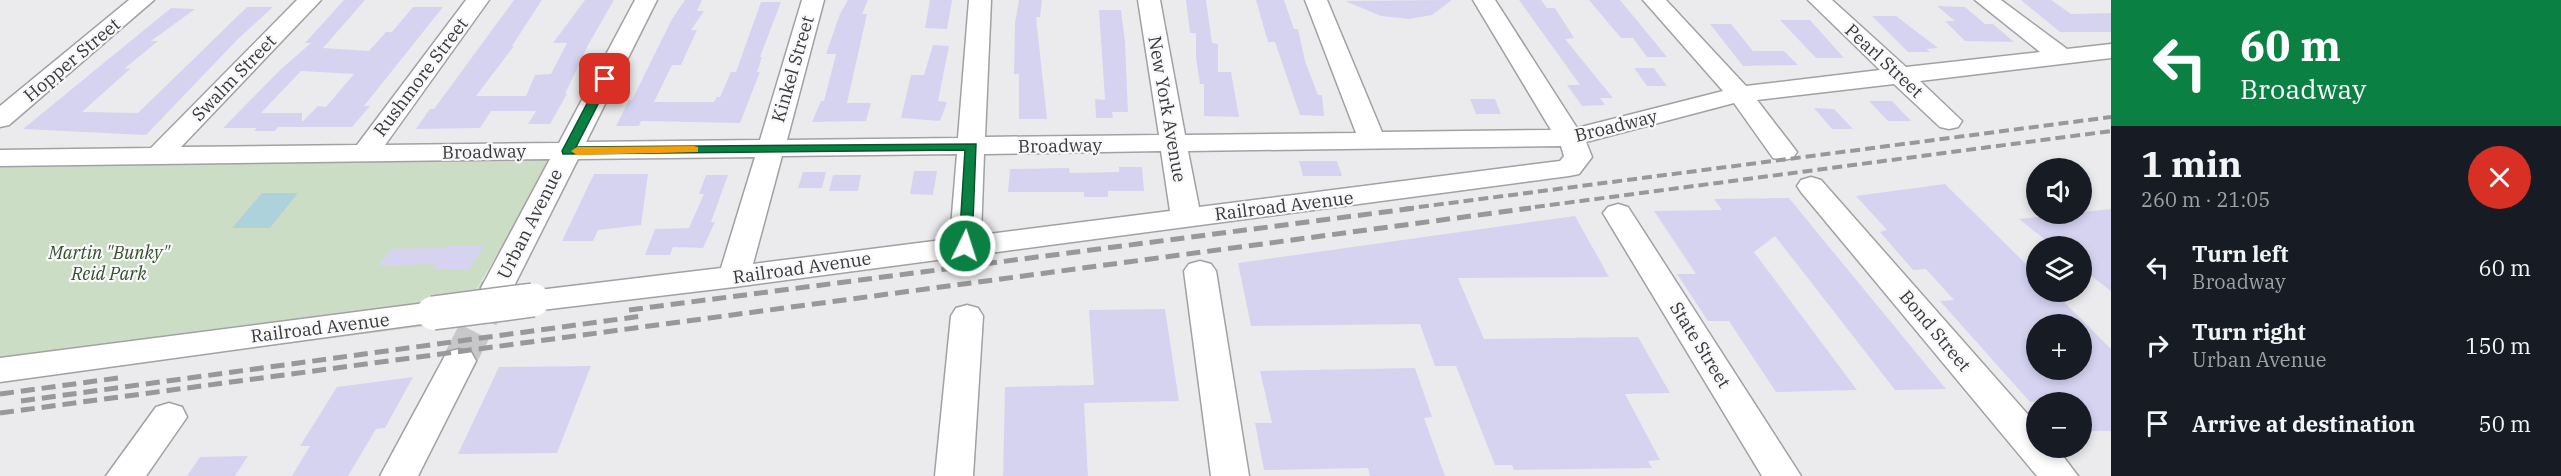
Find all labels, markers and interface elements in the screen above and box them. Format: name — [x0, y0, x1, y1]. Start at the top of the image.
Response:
street label: Hopper Street — [19, 13, 125, 107]
street label: Rushmore Street — [368, 13, 473, 141]
street label: Kinkel Street — [766, 13, 819, 125]
text: 60 m — [2240, 18, 2341, 73]
street label: Pearl Street — [1840, 19, 1928, 103]
icon: left — [2141, 24, 2219, 102]
street label: Swalm Street — [187, 30, 281, 126]
street label: New York Avenue — [1143, 34, 1192, 184]
pin — [579, 53, 630, 104]
icon: arrive — [588, 62, 621, 95]
text: Broadway — [2240, 71, 2366, 106]
street label: Broadway — [1572, 104, 1660, 147]
street label: Broadway — [1018, 133, 1103, 158]
street label: Broadway — [442, 139, 527, 164]
text: 1 min — [2141, 140, 2242, 187]
button: close — [2468, 146, 2531, 209]
map controls — [2026, 158, 2092, 458]
button: sound — [2026, 158, 2092, 224]
street label: Urban Avenue — [492, 165, 567, 283]
street label: Railroad Avenue — [1213, 186, 1355, 225]
text: 260 m · 21:05 — [2141, 186, 2270, 213]
position arrow — [933, 214, 997, 278]
button: layers — [2026, 236, 2092, 302]
text: Turn left — [2192, 239, 2288, 268]
park label: Martin "Bunky" Reid Park — [47, 241, 171, 285]
street label: Railroad Avenue — [731, 246, 873, 289]
icon: left — [2141, 251, 2174, 284]
text: 60 m — [2479, 253, 2531, 282]
text: Broadway — [2192, 268, 2286, 295]
street label: Bond Street — [1895, 285, 1976, 376]
street label: State Street — [1665, 297, 1736, 392]
street label: Railroad Avenue — [249, 308, 391, 347]
button: + — [2026, 314, 2092, 380]
text: Turn right — [2192, 317, 2306, 346]
icon: right — [2141, 329, 2174, 362]
text: 150 m — [2465, 331, 2531, 360]
text: Urban Avenue — [2192, 346, 2326, 373]
button: − — [2026, 392, 2092, 458]
icon: arrive — [2141, 407, 2174, 440]
text: Arrive at destination — [2192, 409, 2415, 438]
text: 50 m — [2479, 409, 2531, 438]

